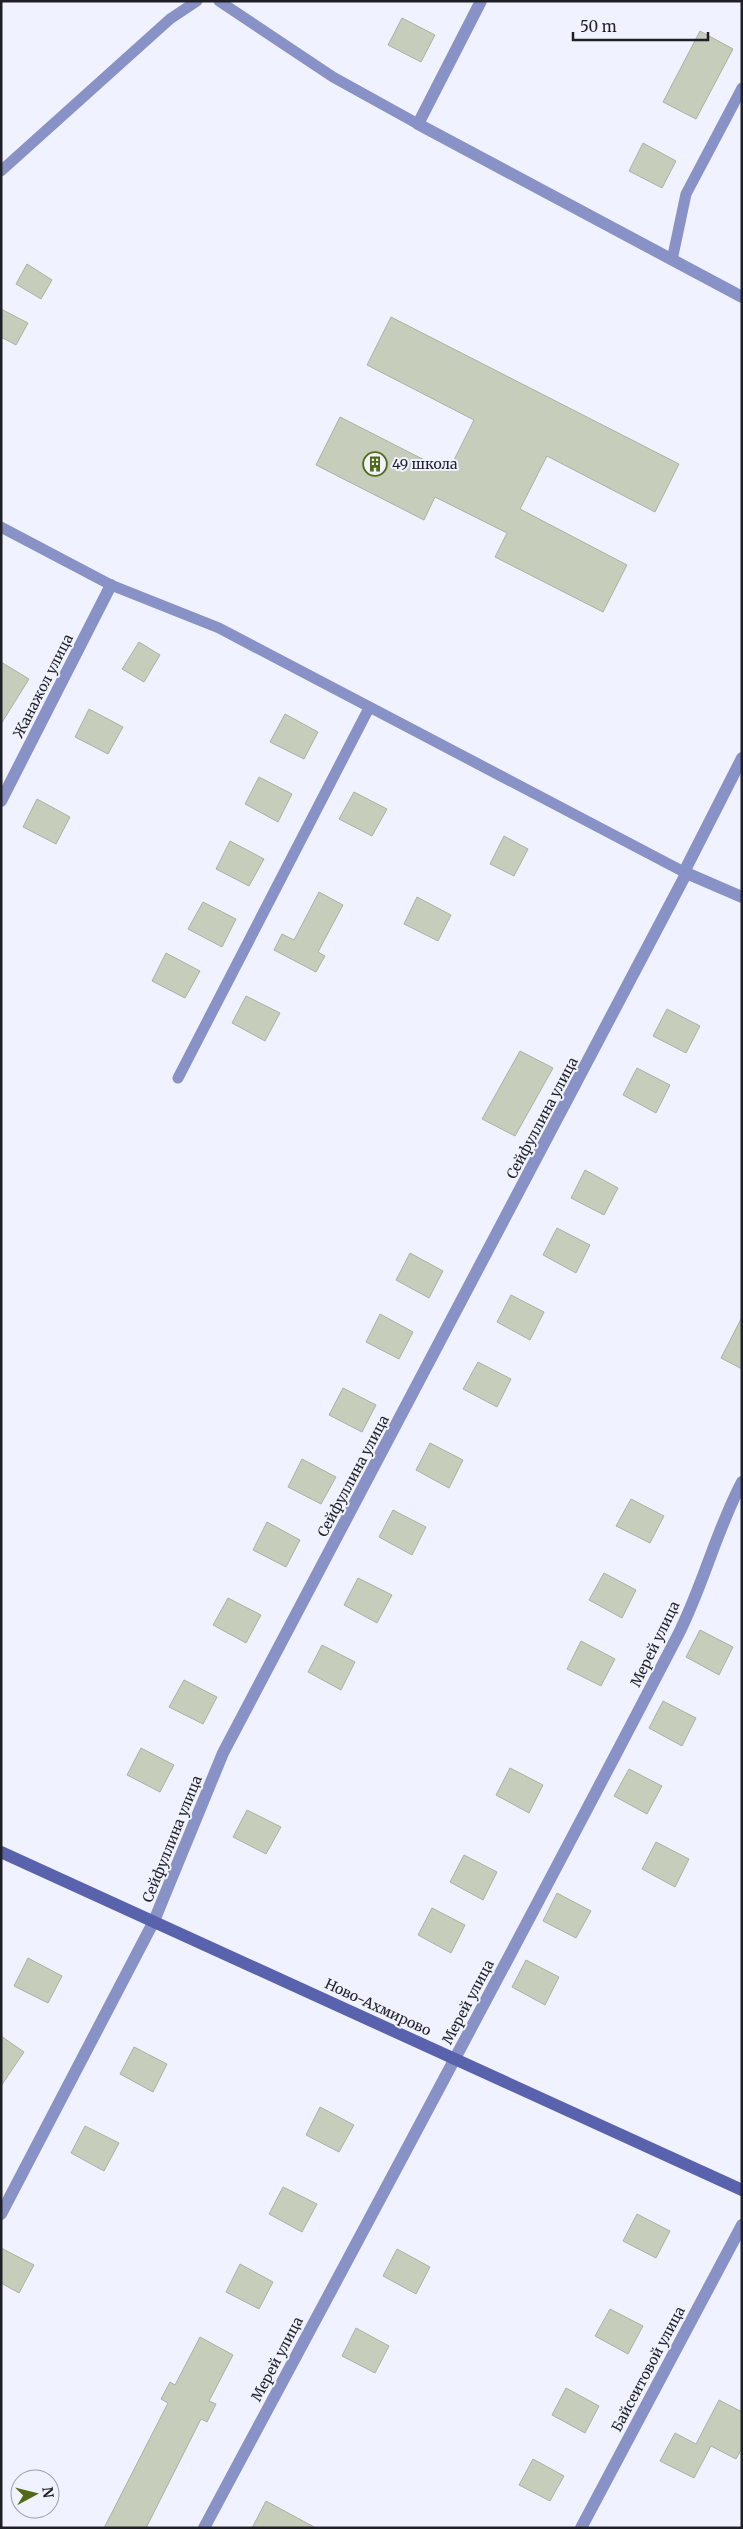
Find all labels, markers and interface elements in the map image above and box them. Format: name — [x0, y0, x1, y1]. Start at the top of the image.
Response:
scale bar — [573, 10, 708, 42]
text: 50 m — [580, 17, 617, 36]
building icon: 49 школа — [362, 451, 388, 477]
place label: 49 школа — [392, 455, 458, 473]
street label: Жанажол улица — [9, 630, 77, 741]
street label: Сейфуллина улица — [502, 1054, 582, 1182]
street label: Сейфуллина улица — [313, 1412, 393, 1540]
street label: Мерей улица — [626, 1598, 684, 1690]
street label: Сейфуллина улица — [138, 1772, 206, 1905]
street label: Мерей улица — [438, 1956, 498, 2047]
street label: Ново-Ахмирово — [322, 1975, 434, 2039]
street label: Байсеитовой улица — [607, 2303, 689, 2435]
street label: Мерей улица — [247, 2313, 307, 2404]
north arrow — [10, 2469, 60, 2519]
text: N — [38, 2486, 58, 2499]

